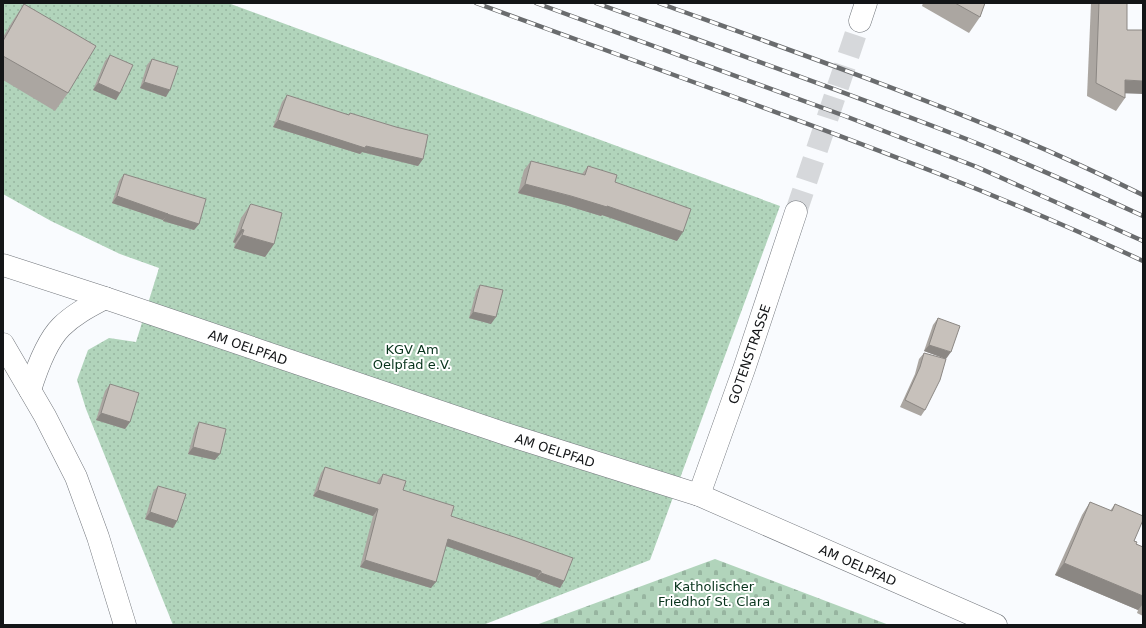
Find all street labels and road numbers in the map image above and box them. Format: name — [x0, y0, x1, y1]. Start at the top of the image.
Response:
street label: GOTENSTRASSE — [725, 302, 774, 406]
street label: AM OELPFAD — [206, 327, 290, 368]
street label: AM OELPFAD — [513, 431, 597, 470]
street label: AM OELPFAD — [817, 542, 899, 589]

